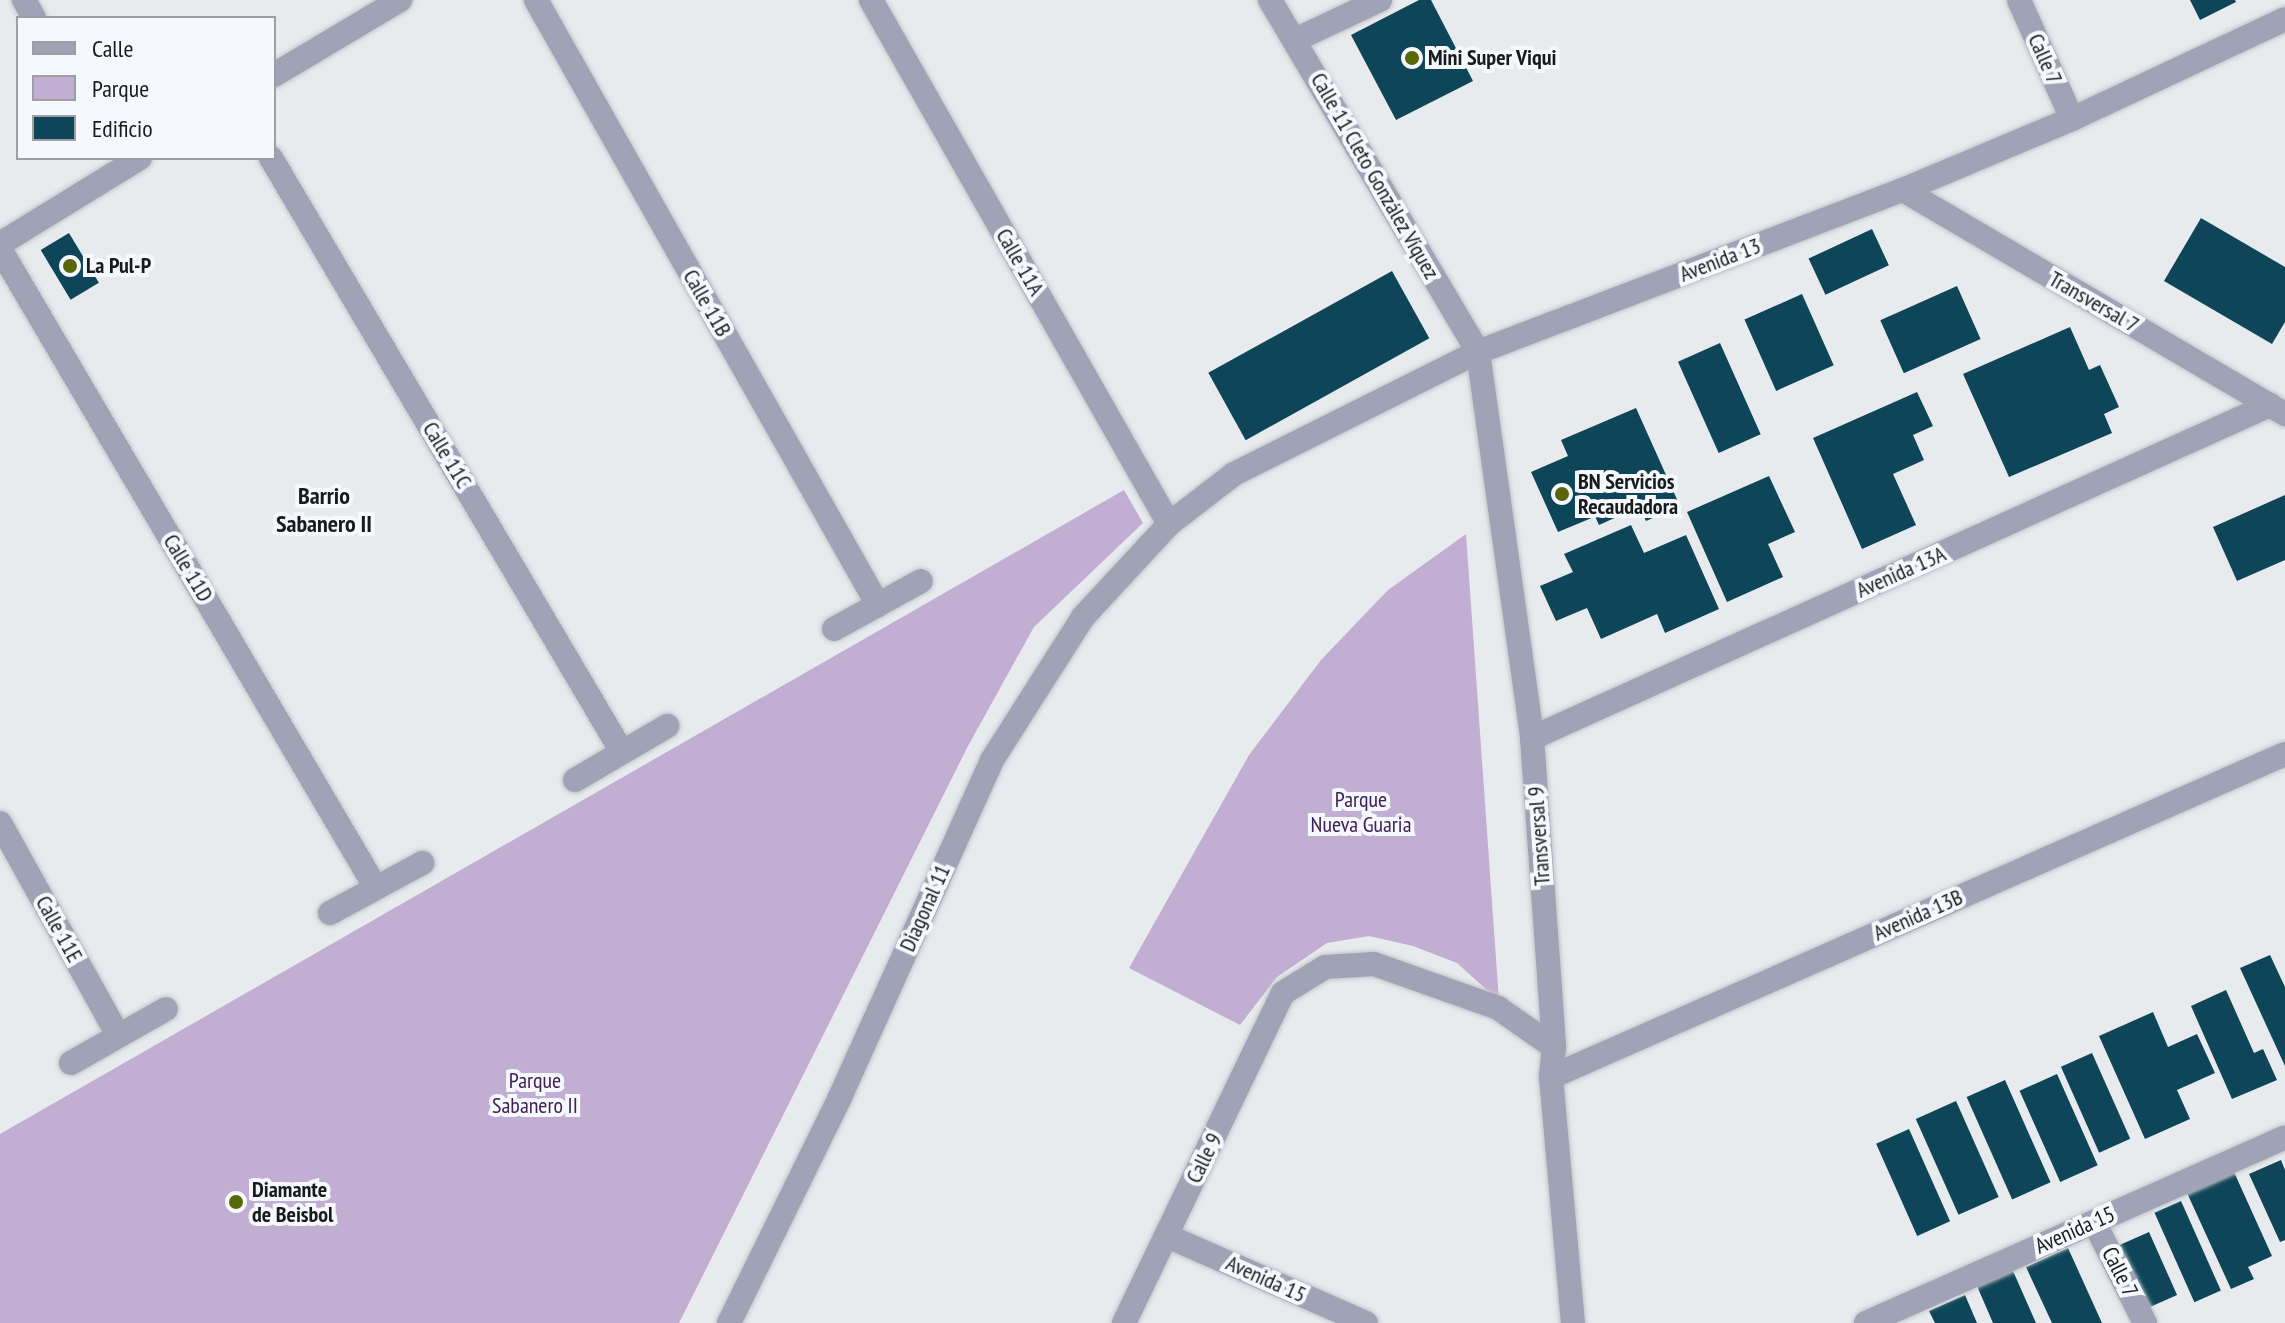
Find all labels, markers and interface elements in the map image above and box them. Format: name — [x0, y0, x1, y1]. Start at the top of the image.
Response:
legend — [16, 16, 276, 160]
street label: Calle 7 — [2022, 30, 2068, 88]
text: Calle — [92, 33, 133, 64]
place label: Mini Super Viqui — [1428, 45, 1557, 71]
marker: Mini Super Viqui — [1403, 49, 1421, 67]
street label: Calle 11 Cleto González Víquez — [1305, 68, 1445, 284]
text: Parque — [92, 73, 149, 104]
text: Edificio — [92, 113, 153, 144]
street label: Calle 11A — [990, 224, 1050, 300]
street label: Avenida 13 — [1676, 233, 1764, 287]
place label: La Pul-P — [86, 253, 151, 279]
marker: La Pul-P — [61, 257, 79, 275]
street label: Calle 11B — [677, 265, 737, 341]
street label: Transversal 7 — [2044, 266, 2144, 338]
street label: Calle 11C — [417, 417, 477, 493]
place label: BN Servicios Recaudadora — [1578, 468, 1678, 520]
district label: Barrio Sabanero II — [276, 482, 372, 538]
marker: BN Servicios Recaudadora — [1553, 485, 1571, 503]
street label: Calle 11D — [158, 530, 218, 606]
street label: Avenida 13A — [1852, 541, 1950, 603]
street label: Transversal 9 — [1522, 785, 1556, 887]
park label: Parque Nueva Guaria — [1311, 786, 1411, 838]
street label: Diagonal 11 — [894, 861, 956, 955]
street label: Avenida 13B — [1869, 884, 1967, 946]
street label: Calle 11E — [30, 891, 88, 967]
park label: Parque Sabanero II — [492, 1067, 578, 1118]
street label: Calle 9 — [1181, 1129, 1227, 1187]
place label: Diamante de Beisbol — [252, 1176, 333, 1228]
marker: Diamante de Beisbol — [227, 1193, 245, 1211]
street label: Avenida 15 — [2031, 1201, 2119, 1259]
street label: Calle 7 — [2096, 1243, 2144, 1301]
street label: Avenida 15 — [1222, 1250, 1310, 1308]

